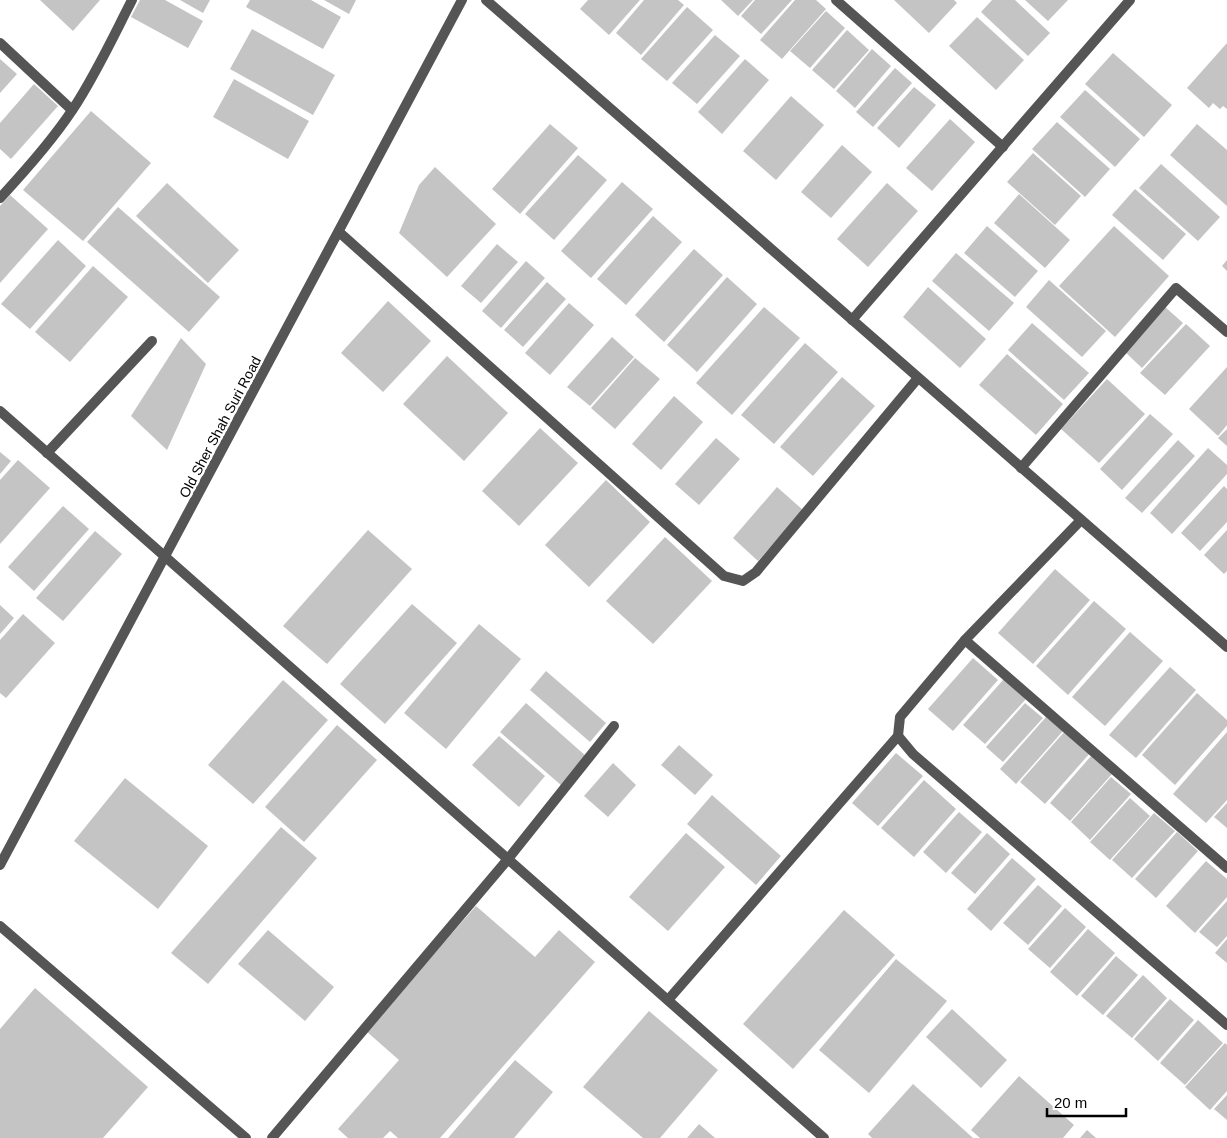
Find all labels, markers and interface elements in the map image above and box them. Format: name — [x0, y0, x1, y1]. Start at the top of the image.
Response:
street label: Old Sher Shah Suri Road — [176, 353, 264, 501]
scale bar — [1047, 1086, 1126, 1118]
text: 20 m — [1054, 1094, 1087, 1111]

